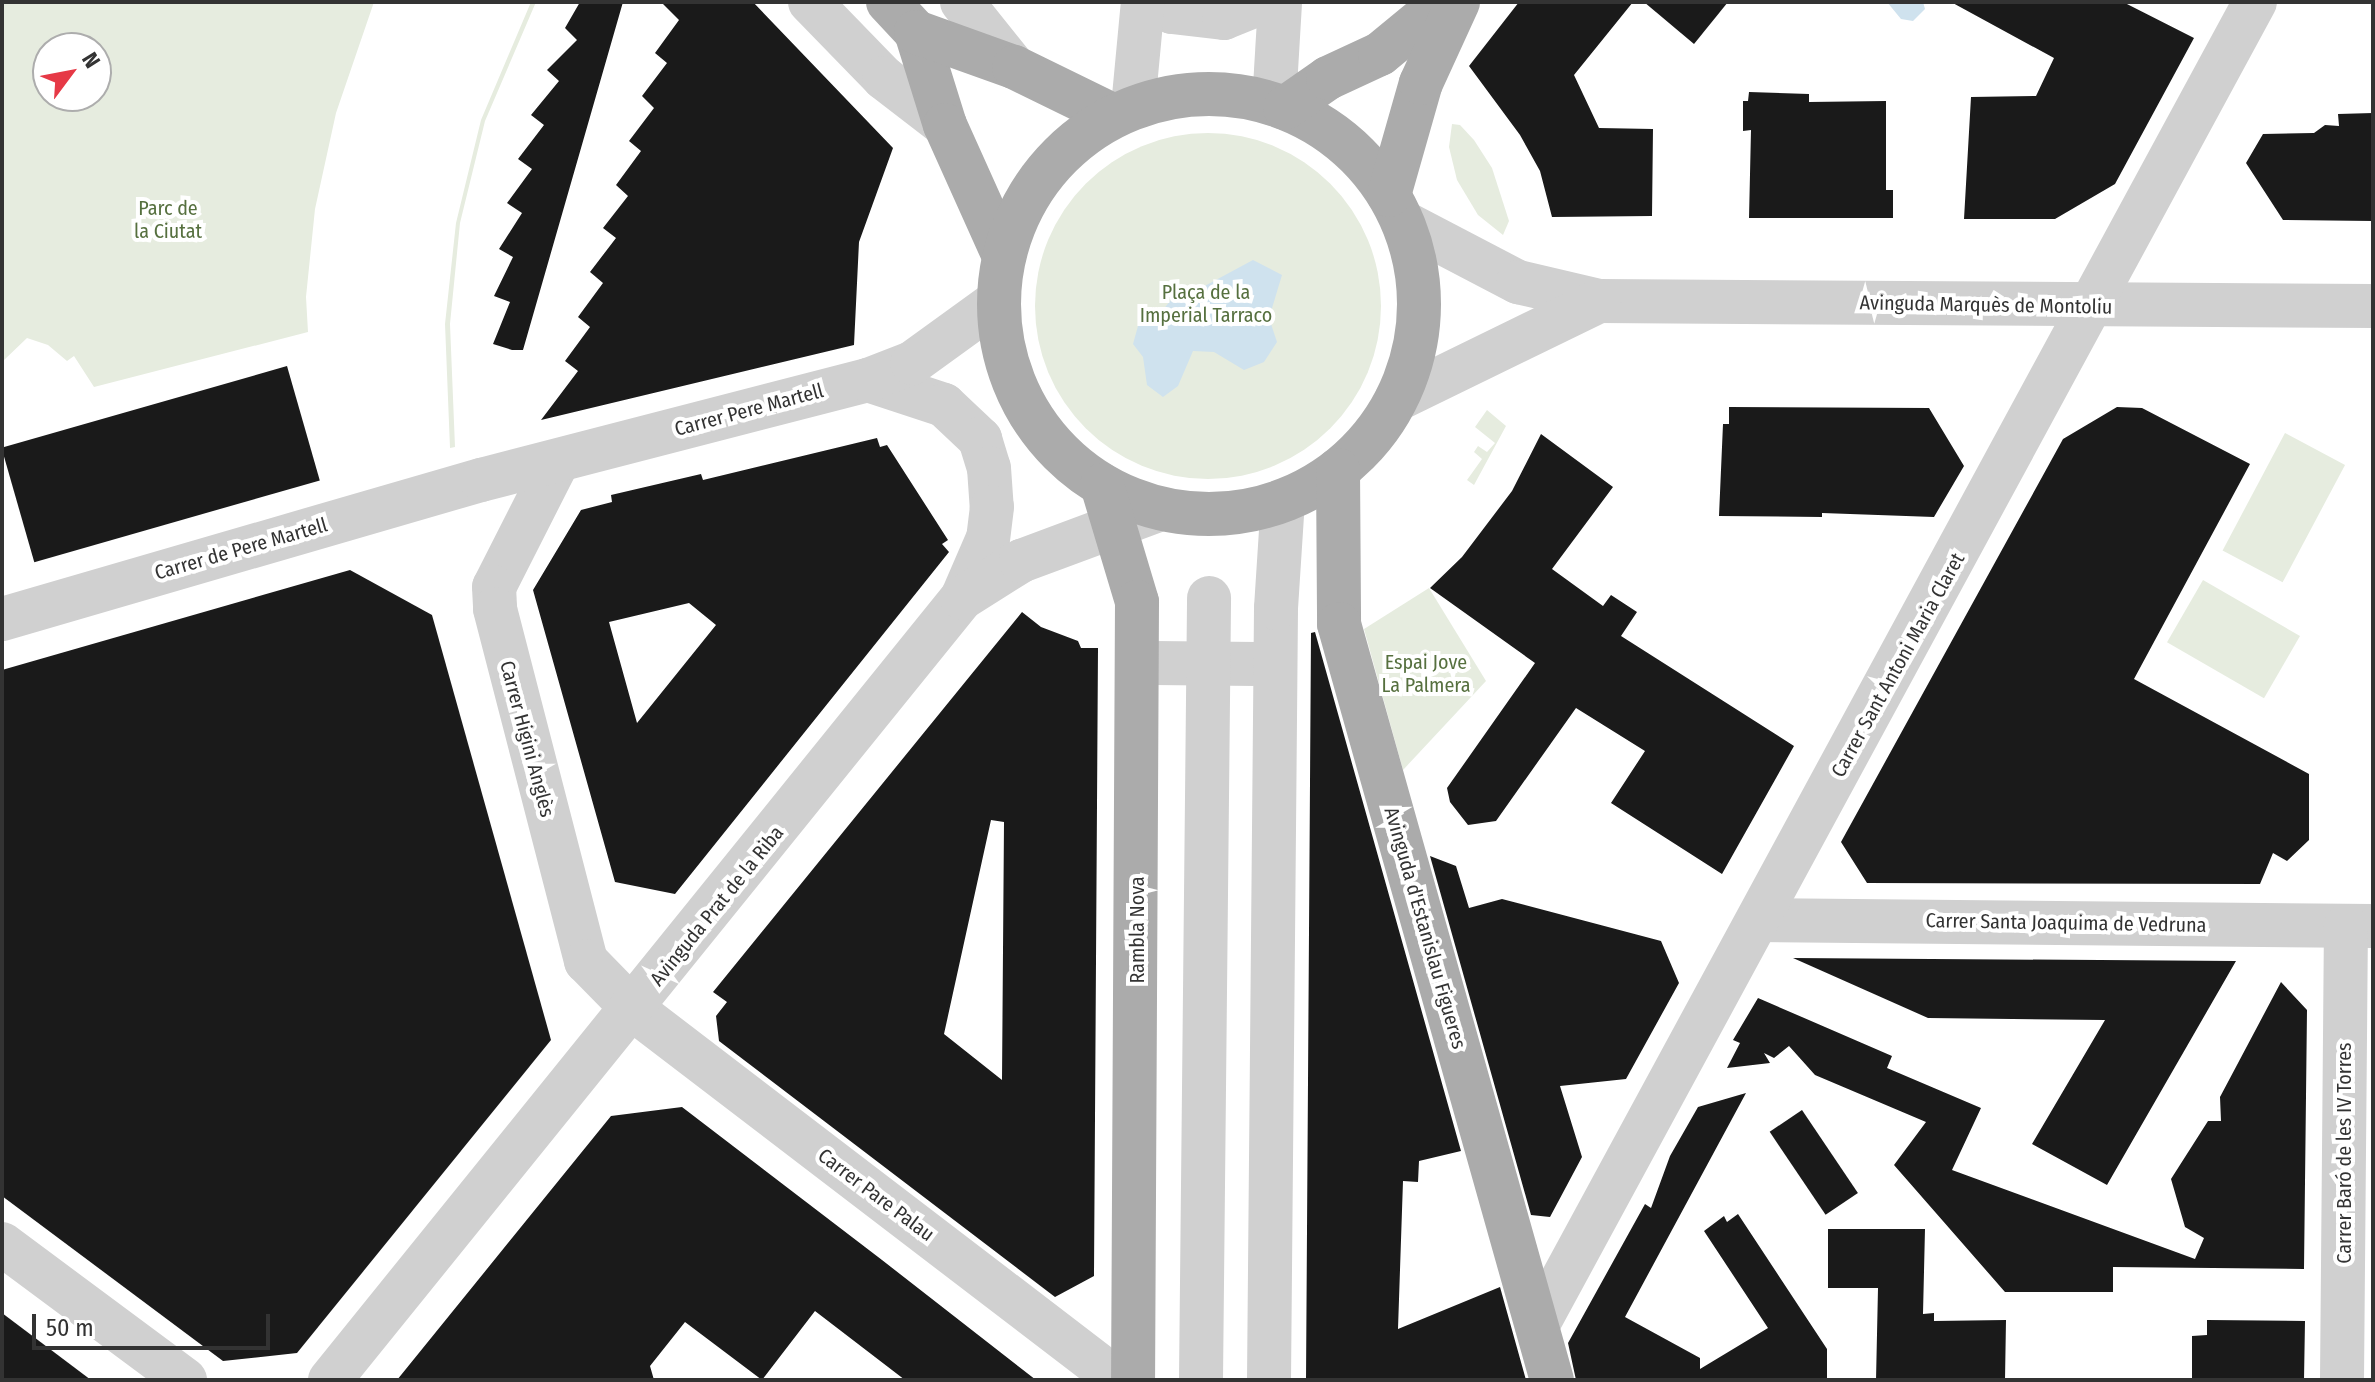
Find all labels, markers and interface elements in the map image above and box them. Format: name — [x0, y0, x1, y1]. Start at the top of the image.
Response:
north arrow — [32, 32, 112, 112]
text: N — [76, 47, 106, 73]
park label: Parc de la Ciutat — [134, 197, 202, 244]
park label: Plaça de la Imperial Tarraco — [1140, 281, 1272, 328]
street label: Avinguda Marquès de Montoliu — [1859, 291, 2113, 319]
street label: Carrer Pere Martell — [672, 379, 826, 441]
street label: Carrer de Pere Martell — [152, 513, 330, 585]
street label: Carrer Sant Antoni Maria Claret — [1826, 549, 1970, 781]
park label: Espai Jove La Palmera — [1382, 650, 1470, 697]
street label: Carrer Higini Anglès — [495, 658, 559, 820]
street label: Avinguda d'Estanislau Figueres — [1379, 804, 1471, 1052]
street label: Avinguda Prat de la Riba — [645, 821, 789, 991]
street label: Rambla Nova — [1125, 876, 1149, 984]
street label: Carrer Santa Joaquima de Vedruna — [1925, 909, 2207, 937]
street label: Carrer Baró de les IV Torres — [2332, 1042, 2356, 1264]
street label: Carrer Pare Palau — [813, 1143, 939, 1247]
scale bar — [36, 1298, 274, 1348]
text: 50 m — [46, 1314, 94, 1342]

